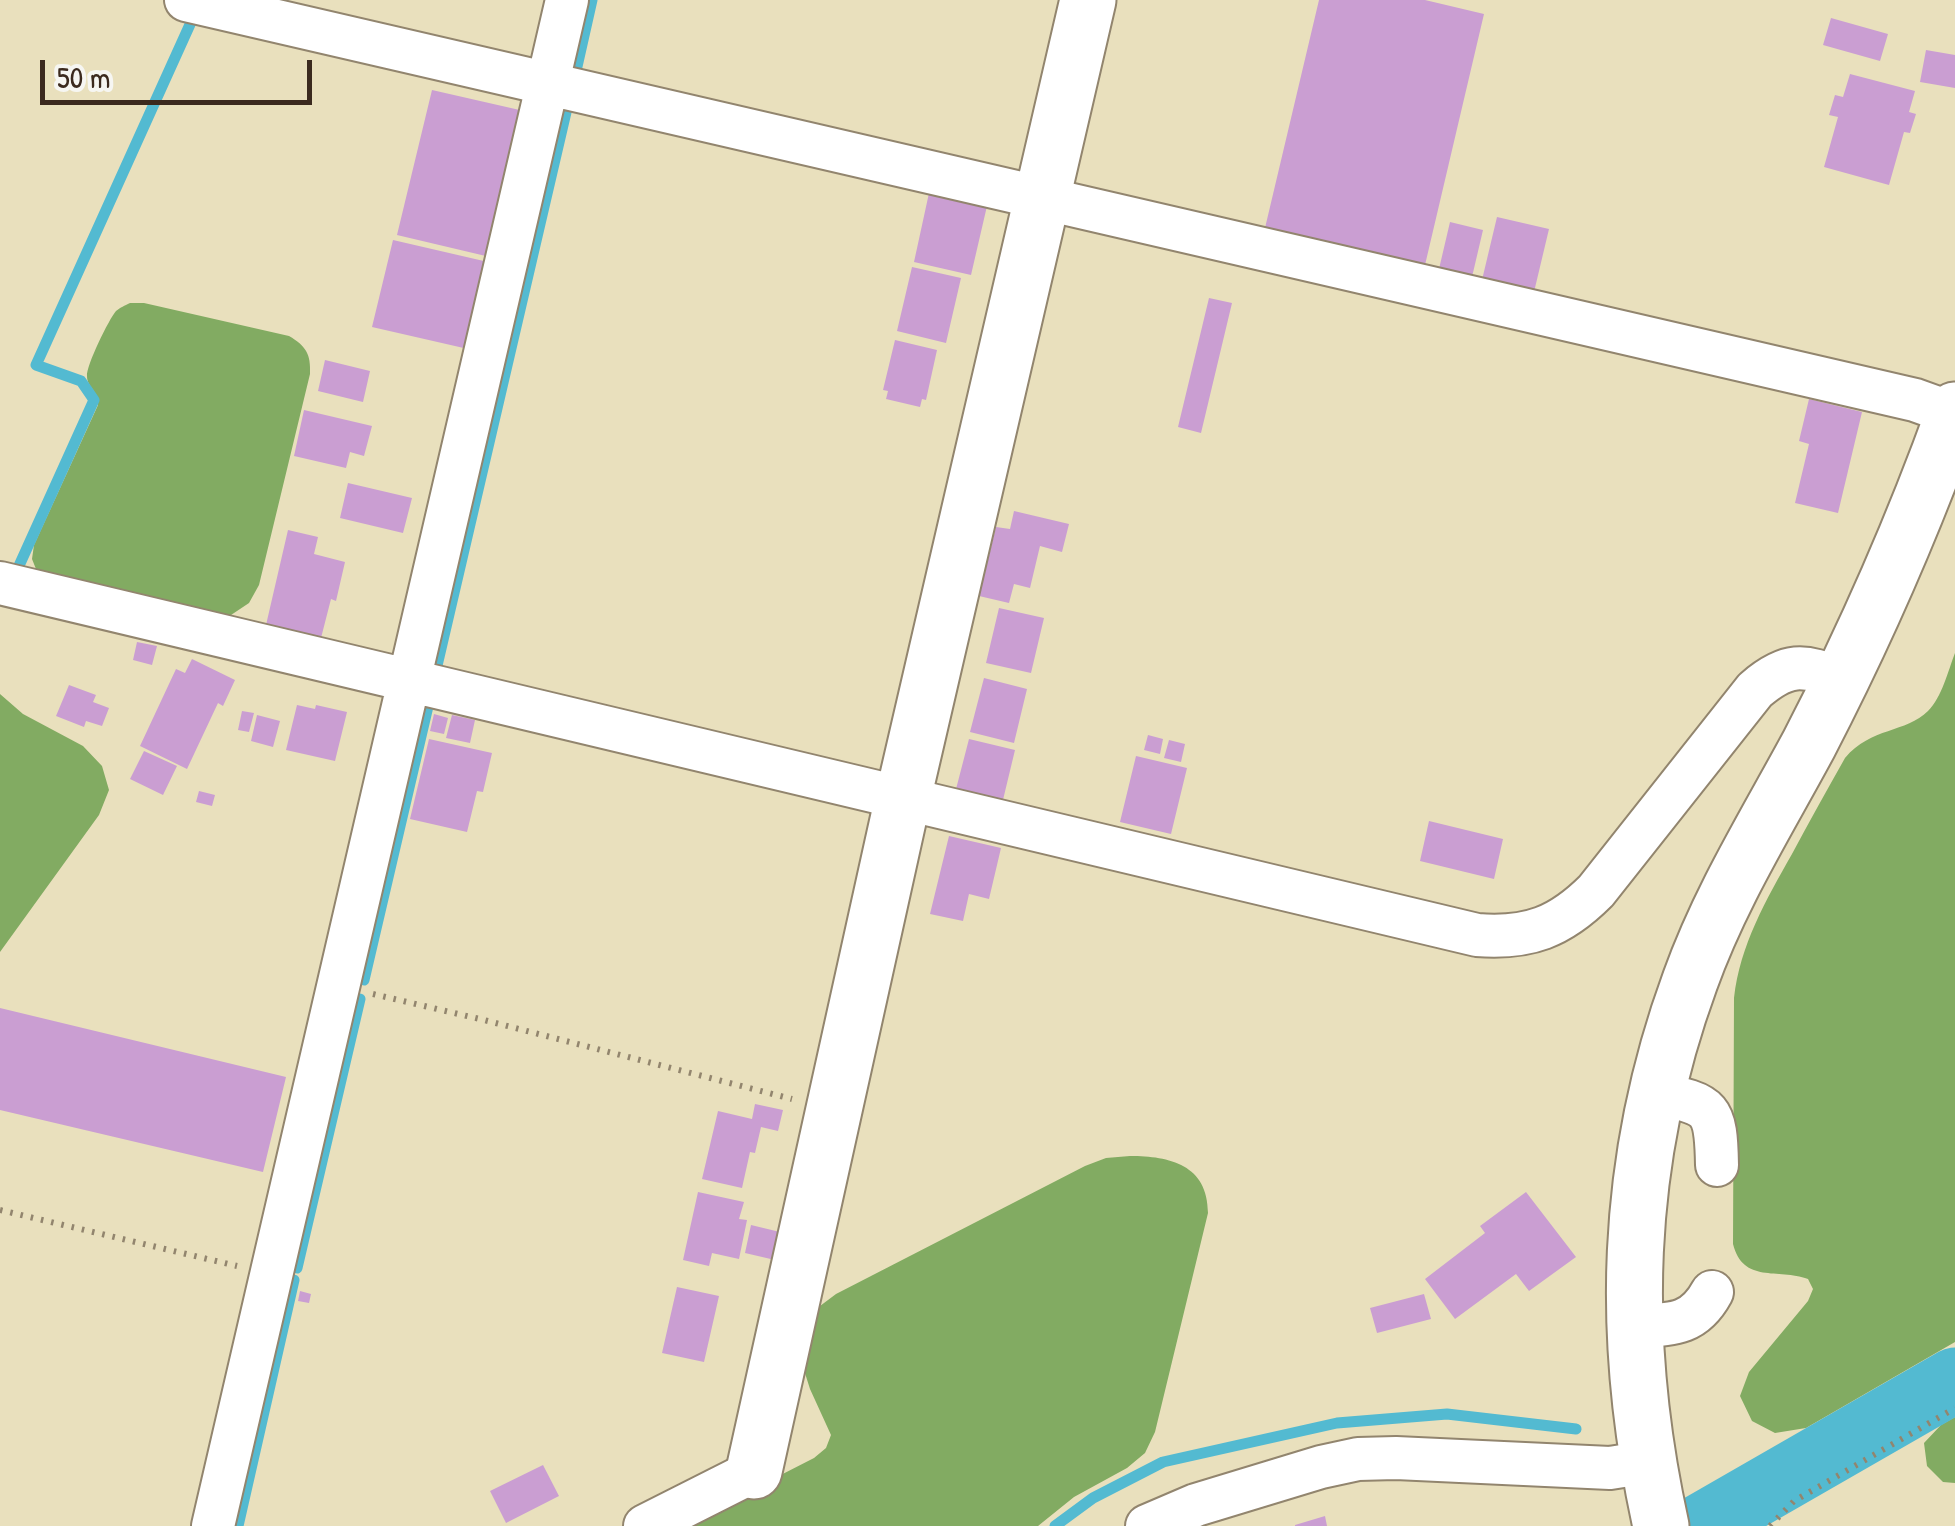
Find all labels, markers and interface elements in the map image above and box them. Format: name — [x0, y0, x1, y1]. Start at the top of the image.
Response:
scale bar — [45, 40, 318, 102]
text: 50 m — [57, 57, 110, 97]

